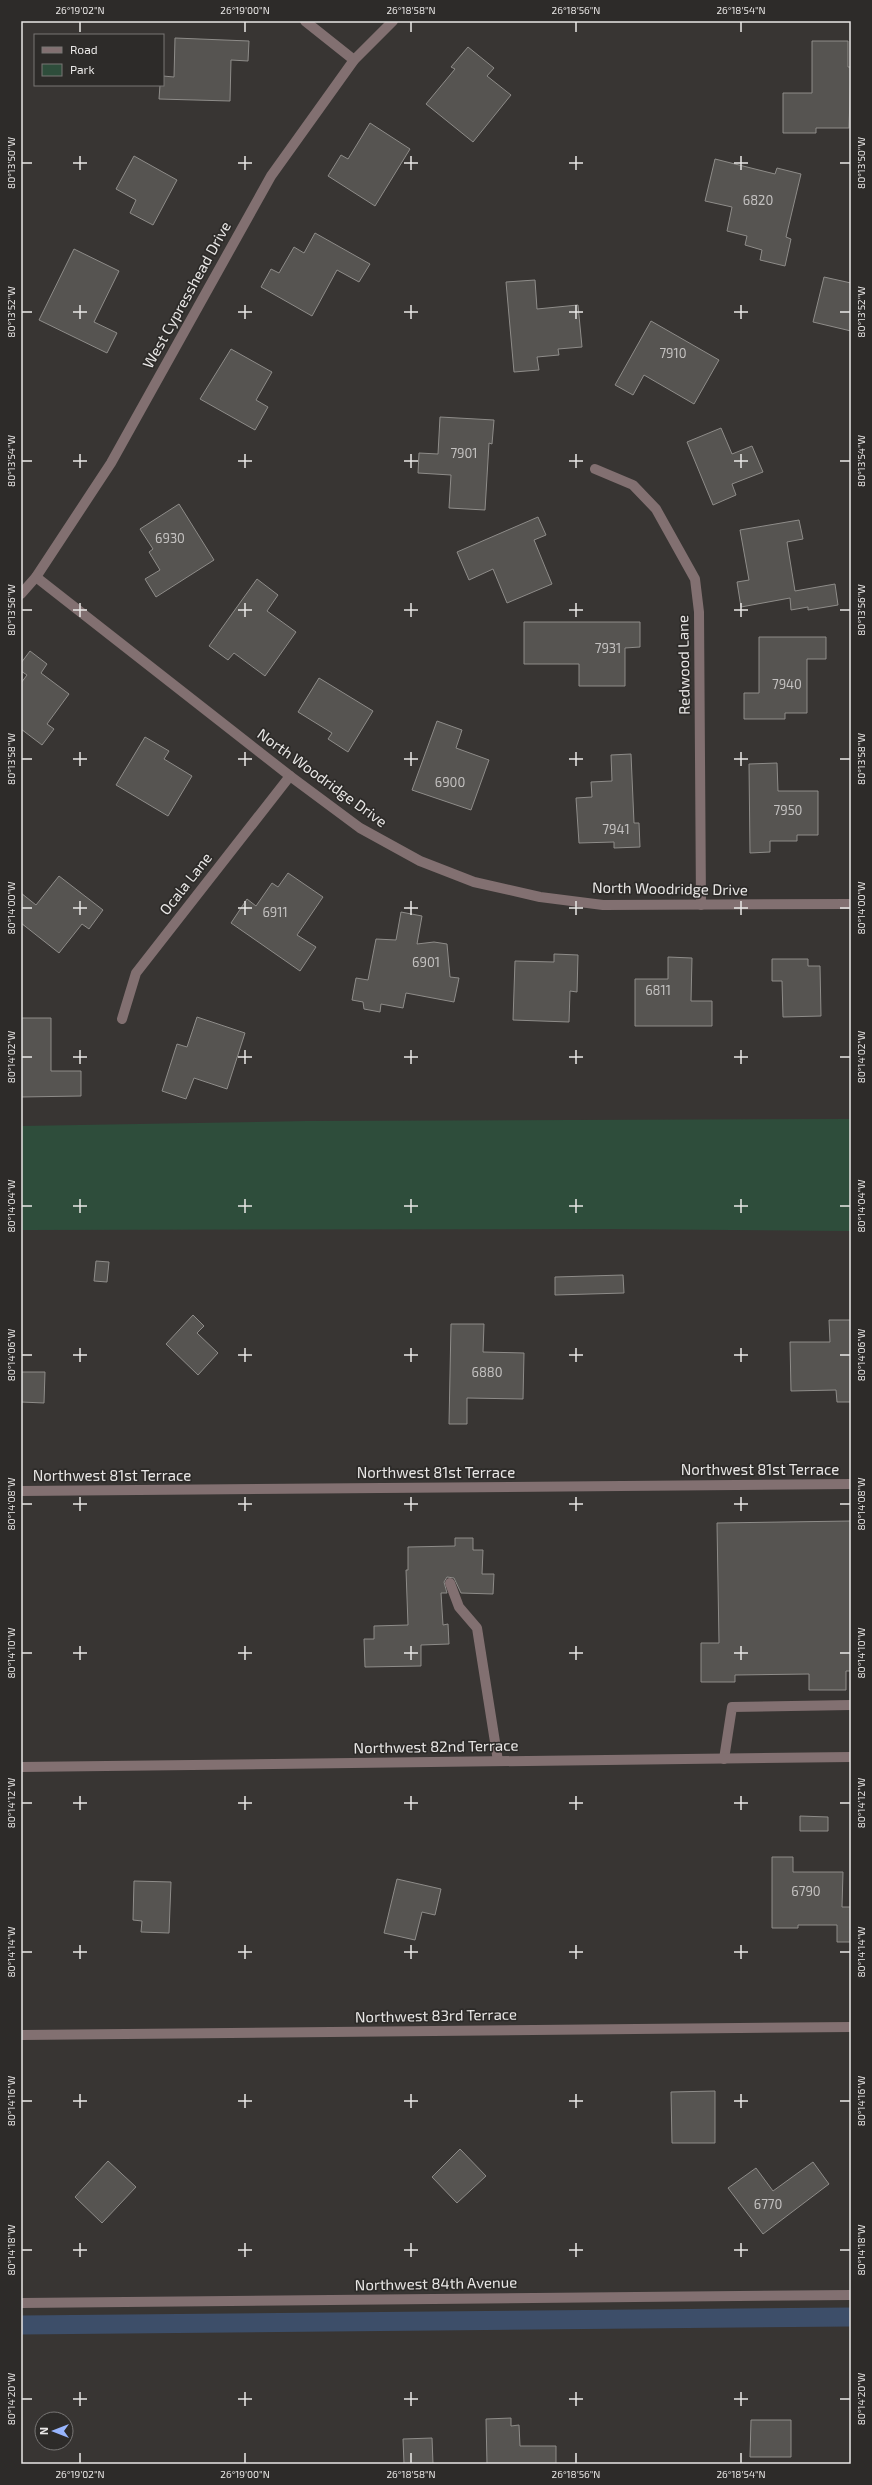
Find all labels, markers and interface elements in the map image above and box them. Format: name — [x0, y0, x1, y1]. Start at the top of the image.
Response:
text: 26°19'02"N — [56, 4, 105, 16]
text: 26°19'00"N — [220, 4, 270, 16]
text: 26°18'58"N — [386, 4, 436, 16]
text: 26°18'56"N — [552, 4, 600, 16]
text: 26°18'54"N — [716, 4, 766, 16]
legend — [34, 34, 164, 86]
text: Road — [70, 42, 98, 56]
text: Park — [70, 62, 95, 76]
text: 80°13'50"W — [5, 137, 17, 189]
text: 80°13'50"W — [855, 137, 867, 189]
house number: 6820 — [743, 192, 773, 208]
street label: West Cypresshead Drive — [138, 218, 234, 371]
text: 80°13'52"W — [5, 286, 17, 338]
text: 80°13'52"W — [855, 286, 867, 338]
house number: 7910 — [659, 345, 687, 361]
text: 80°13'54"W — [5, 435, 17, 487]
text: 80°13'54"W — [855, 435, 867, 487]
house number: 7901 — [450, 445, 478, 461]
house number: 6930 — [155, 530, 185, 546]
text: 80°13'56"W — [5, 584, 17, 636]
text: 80°13'56"W — [855, 584, 867, 636]
street label: Redwood Lane — [673, 615, 693, 715]
house number: 7931 — [595, 640, 621, 656]
house number: 7940 — [772, 676, 802, 692]
street label: North Woodridge Drive — [254, 724, 391, 830]
text: 80°13'58"W — [5, 733, 17, 785]
text: 80°13'58"W — [855, 733, 867, 785]
house number: 6900 — [435, 774, 465, 790]
house number: 7950 — [774, 802, 802, 818]
house number: 7941 — [602, 821, 630, 837]
street label: Ocala Lane — [155, 849, 215, 918]
street label: North Woodridge Drive — [592, 878, 748, 898]
text: 80°14'00"W — [5, 881, 17, 934]
text: 80°14'00"W — [855, 881, 867, 934]
house number: 6911 — [262, 904, 288, 920]
house number: 6901 — [412, 954, 440, 970]
house number: 6811 — [645, 982, 671, 998]
text: 80°14'02"W — [5, 1030, 17, 1083]
text: 80°14'02"W — [855, 1030, 867, 1083]
text: 80°14'04"W — [5, 1179, 17, 1233]
text: 80°14'04"W — [855, 1179, 867, 1233]
text: 80°14'06"W — [5, 1328, 17, 1381]
text: 80°14'06"W — [855, 1328, 867, 1381]
house number: 6880 — [471, 1364, 503, 1380]
street label: Northwest 81st Terrace — [681, 1460, 839, 1478]
street label: Northwest 81st Terrace — [357, 1463, 515, 1481]
street label: Northwest 81st Terrace — [33, 1466, 191, 1484]
text: 80°14'08"W — [5, 1477, 17, 1531]
text: 80°14'08"W — [855, 1477, 867, 1531]
text: 80°14'10"W — [5, 1627, 17, 1678]
text: 80°14'10"W — [855, 1627, 867, 1678]
street label: Northwest 82nd Terrace — [353, 1736, 519, 1756]
text: 80°14'12"W — [5, 1777, 17, 1828]
text: 80°14'12"W — [855, 1777, 867, 1828]
house number: 6790 — [791, 1883, 821, 1899]
text: 80°14'14"W — [5, 1926, 17, 1978]
text: 80°14'14"W — [855, 1926, 867, 1978]
street label: Northwest 83rd Terrace — [355, 2005, 517, 2025]
text: 80°14'16"W — [5, 2075, 17, 2126]
text: 80°14'16"W — [855, 2075, 867, 2126]
house number: 6770 — [754, 2196, 782, 2212]
text: 80°14'18"W — [5, 2224, 17, 2275]
text: 80°14'18"W — [855, 2224, 867, 2275]
street label: Northwest 84th Avenue — [355, 2273, 517, 2293]
text: 80°14'20"W — [5, 2372, 17, 2425]
text: 80°14'20"W — [855, 2372, 867, 2425]
north arrow — [34, 2411, 74, 2451]
text: N — [37, 2427, 50, 2435]
text: 26°19'02"N — [56, 2468, 105, 2480]
text: 26°19'00"N — [220, 2468, 270, 2480]
text: 26°18'58"N — [386, 2468, 436, 2480]
text: 26°18'56"N — [552, 2468, 600, 2480]
text: 26°18'54"N — [716, 2468, 766, 2480]

